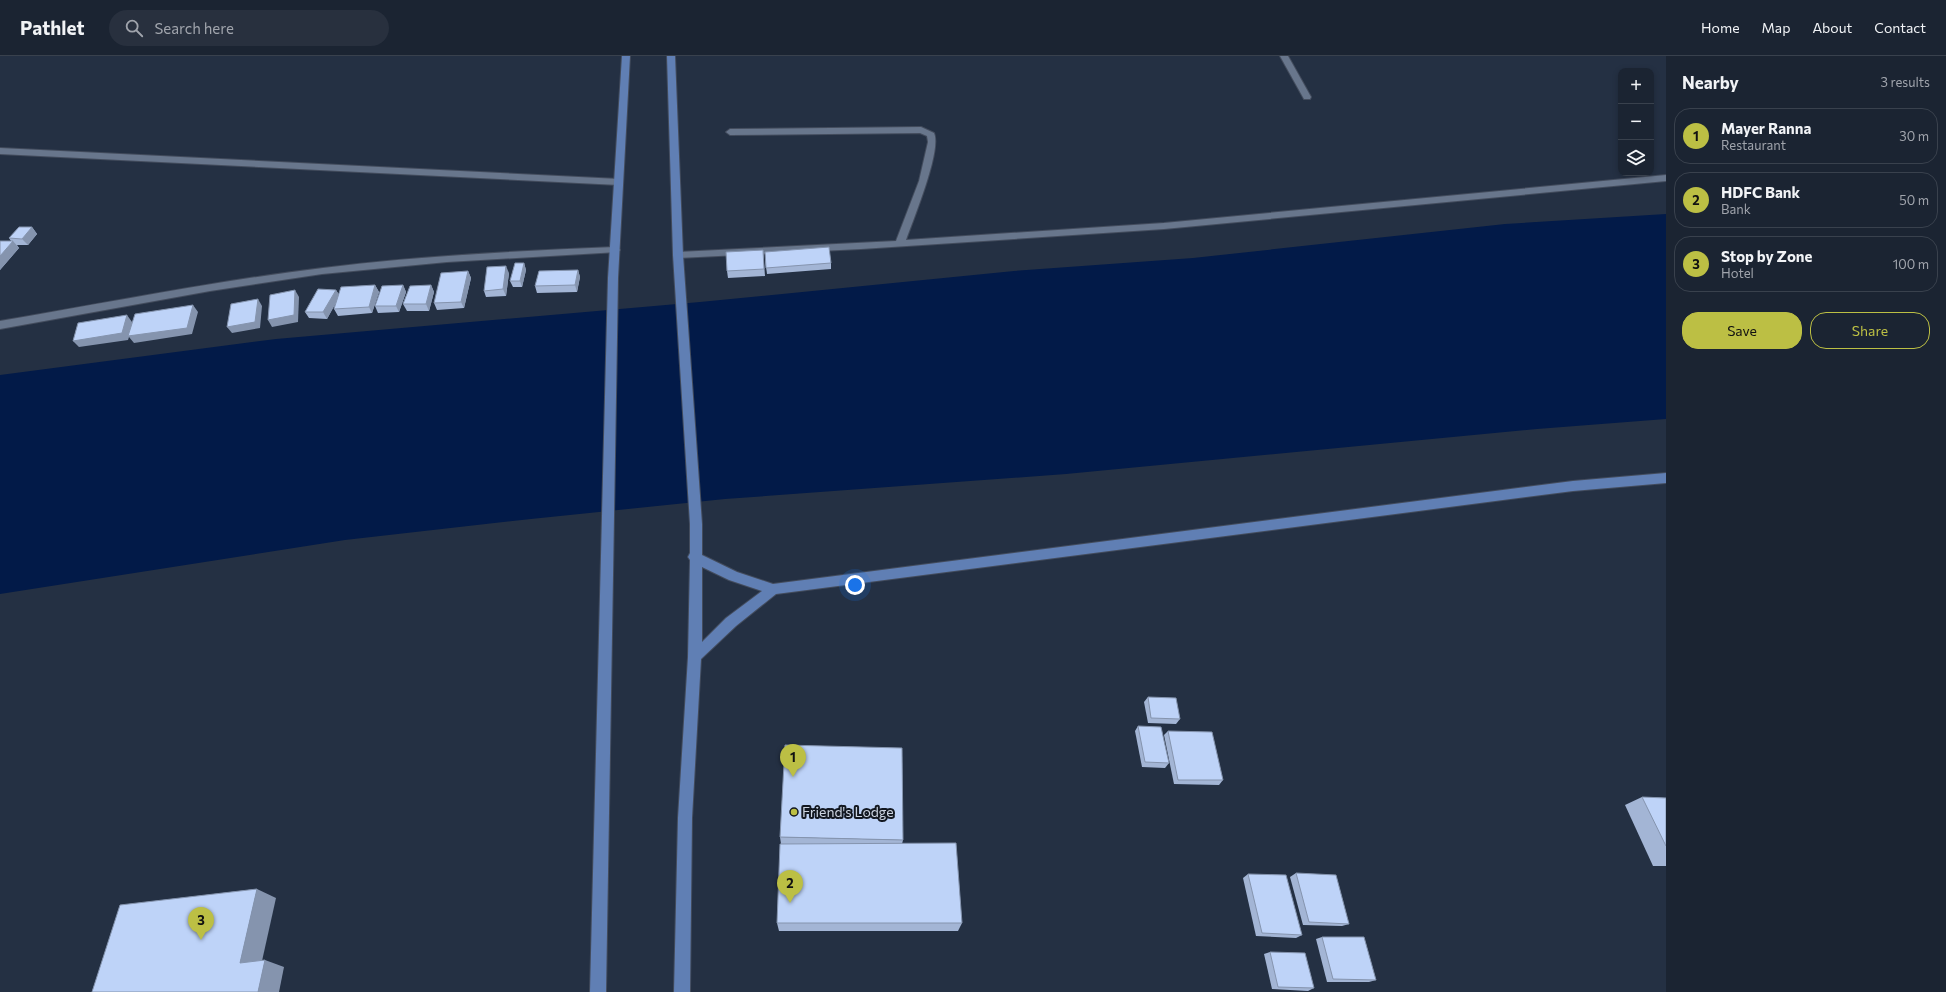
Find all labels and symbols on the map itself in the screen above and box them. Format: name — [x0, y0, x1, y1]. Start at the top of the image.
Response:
your location — [845, 575, 865, 595]
pin: 1 — [780, 744, 806, 777]
place label: Friend's Lodge — [802, 803, 894, 820]
marker: Friend's Lodge — [789, 807, 799, 817]
pin: 2 — [777, 870, 803, 903]
pin: 3 — [188, 907, 214, 940]

